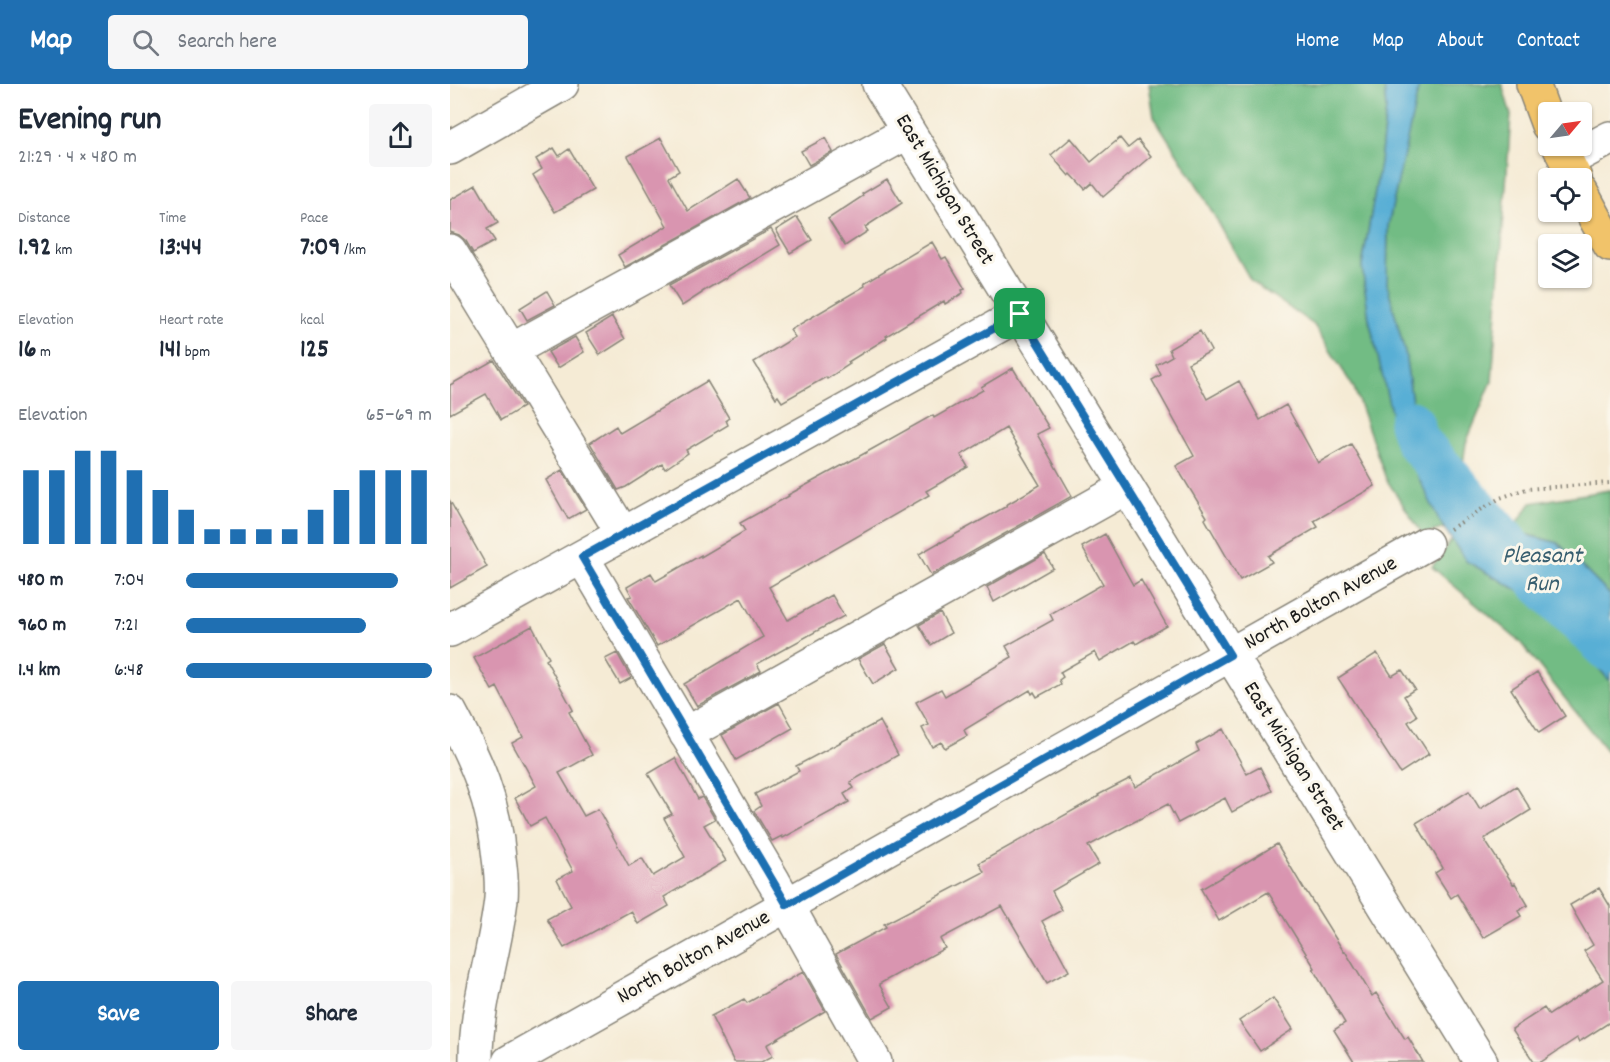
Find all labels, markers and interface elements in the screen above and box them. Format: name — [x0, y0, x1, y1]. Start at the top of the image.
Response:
search box — [108, 15, 528, 69]
text: Map — [30, 22, 72, 62]
icon: search — [129, 26, 162, 59]
text: Search here — [177, 27, 277, 58]
text: Home — [1295, 27, 1339, 57]
text: Map — [1372, 27, 1404, 57]
text: About — [1437, 27, 1484, 57]
text: Contact — [1517, 27, 1580, 57]
text: Evening run — [18, 98, 162, 145]
north arrow — [1538, 102, 1592, 156]
map controls — [1538, 102, 1592, 288]
button: share — [369, 104, 432, 167]
street label: East Michigan Street — [887, 109, 1001, 271]
text: 21:29 · 4 × 480 m — [18, 144, 137, 172]
button: locate — [1538, 168, 1592, 222]
text: Distance — [18, 207, 70, 230]
text: Time — [159, 207, 186, 230]
text: Pace — [300, 207, 328, 230]
text: 1.92 — [18, 230, 51, 267]
text: 13:44 — [159, 230, 202, 267]
text: 7:09 — [300, 230, 340, 267]
button: layers — [1538, 234, 1592, 288]
text: km — [51, 239, 73, 262]
text: /km — [340, 239, 366, 262]
pin — [994, 288, 1045, 339]
icon: arrive — [1003, 297, 1036, 330]
text: Elevation — [18, 309, 74, 332]
text: Heart rate — [159, 309, 224, 332]
text: kcal — [300, 309, 324, 332]
text: 16 — [18, 332, 36, 369]
text: 141 — [159, 332, 181, 369]
text: 125 — [300, 332, 329, 369]
text: m — [36, 341, 51, 364]
text: bpm — [181, 341, 210, 364]
text: Elevation — [18, 402, 88, 430]
text: 65–69 m — [366, 402, 432, 430]
water label: Pleasant Run — [1502, 540, 1584, 602]
street label: North Bolton Avenue — [1239, 549, 1403, 659]
text: 480 m — [18, 567, 64, 595]
text: 7:04 — [114, 567, 144, 595]
text: 960 m — [18, 612, 66, 640]
text: 7:21 — [114, 612, 138, 640]
text: 1.4 km — [18, 657, 61, 685]
text: 6:48 — [114, 657, 143, 685]
street label: East Michigan Street — [1234, 676, 1352, 838]
street label: North Bolton Avenue — [612, 903, 776, 1013]
button: Save — [18, 981, 219, 1050]
button: Share — [231, 981, 432, 1050]

